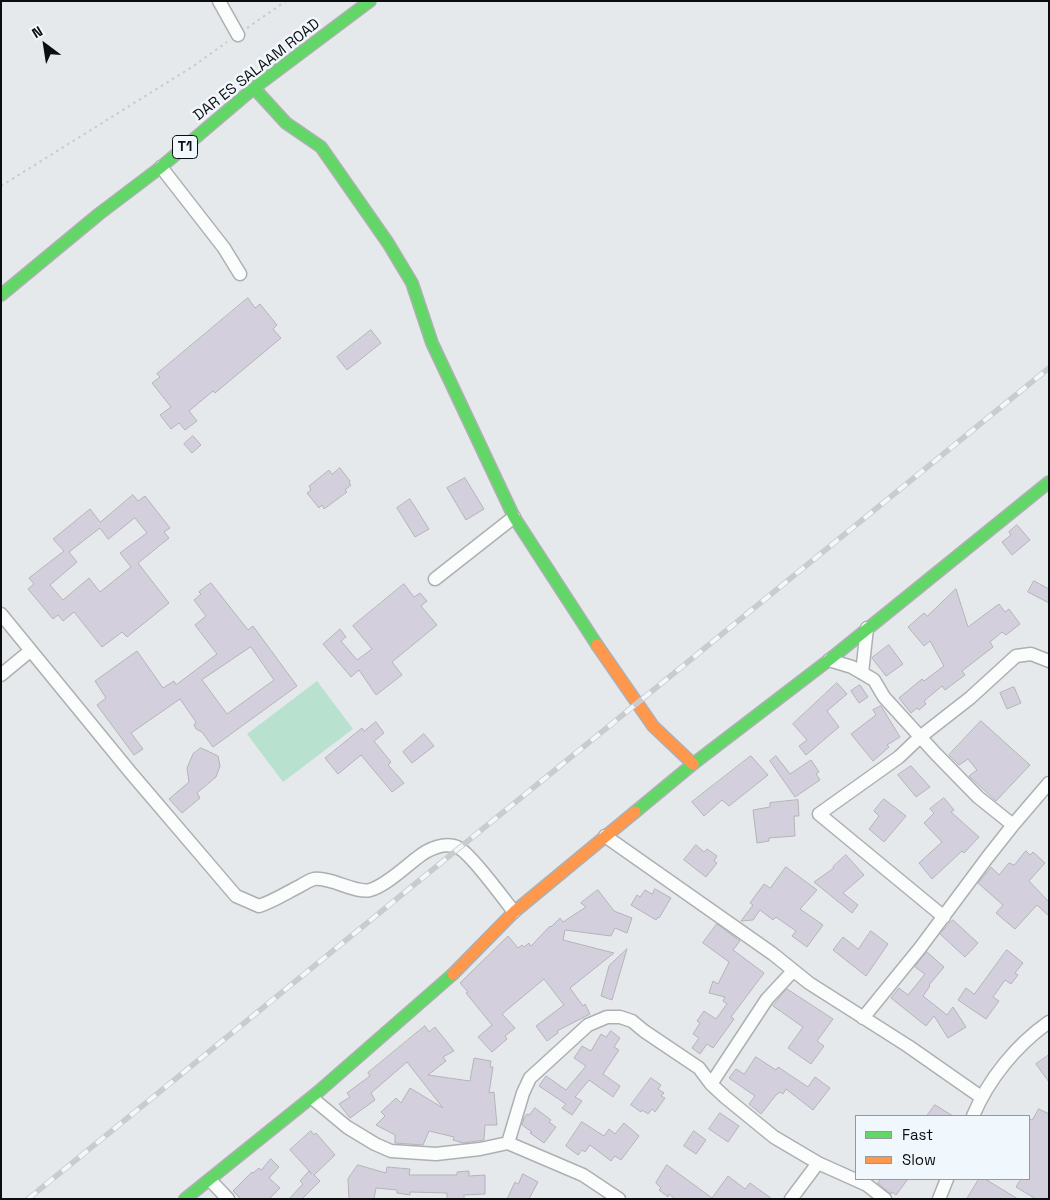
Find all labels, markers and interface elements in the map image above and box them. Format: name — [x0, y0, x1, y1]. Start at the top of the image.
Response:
street label: DAR ES SALAAM ROAD — [190, 15, 324, 125]
north arrow — [20, 20, 70, 70]
text: N — [29, 22, 46, 42]
road number: T1 — [172, 136, 198, 158]
legend — [855, 1115, 1030, 1180]
text: Fast — [902, 1125, 933, 1144]
text: Slow — [902, 1150, 936, 1169]

